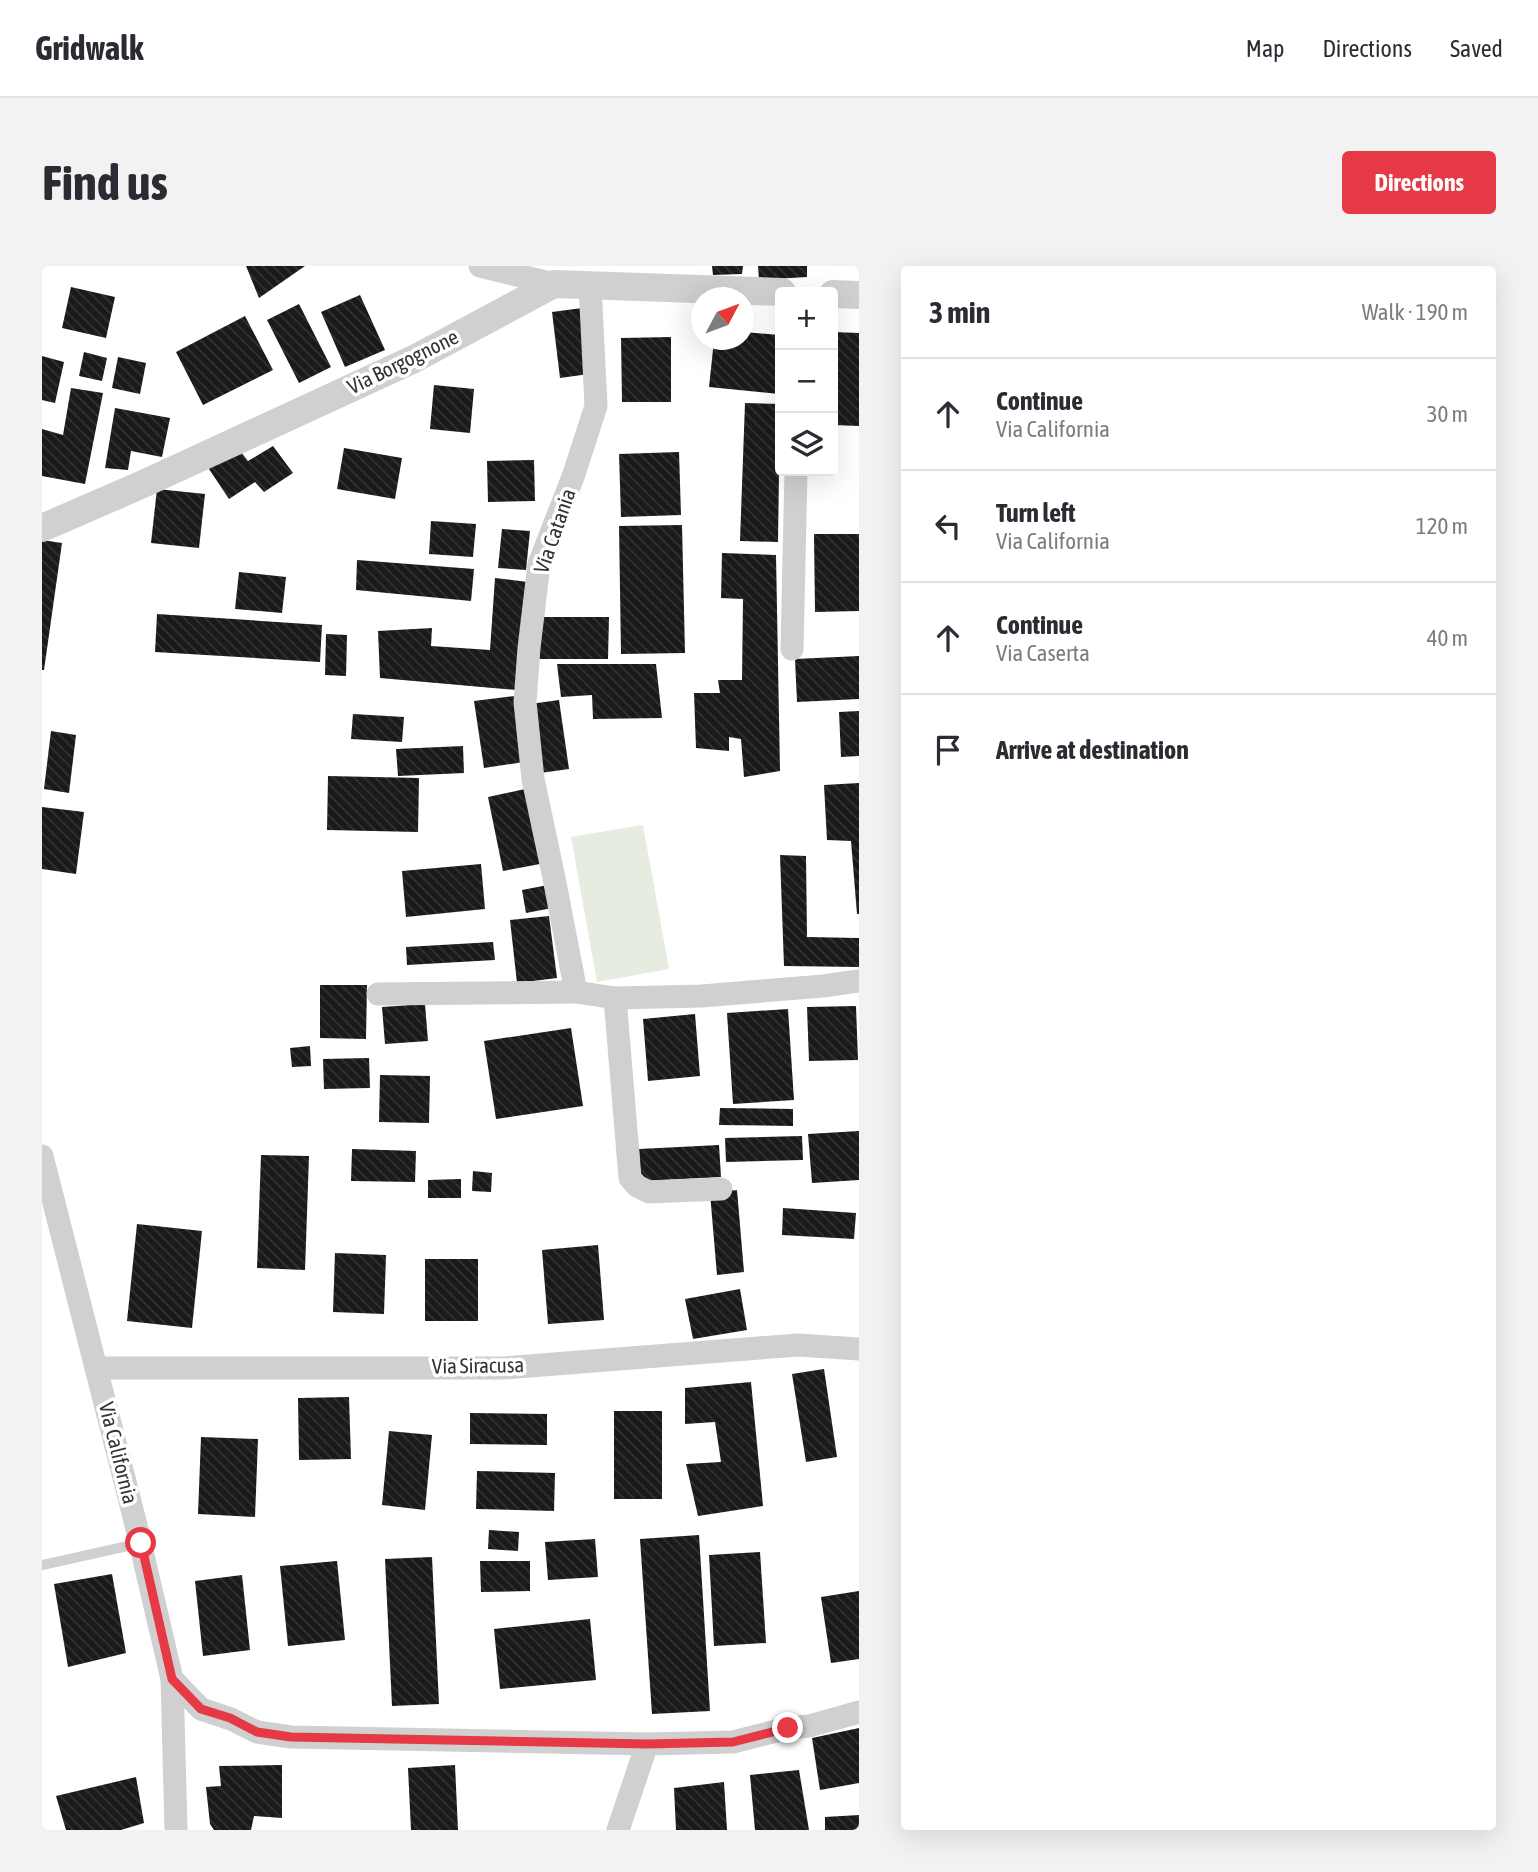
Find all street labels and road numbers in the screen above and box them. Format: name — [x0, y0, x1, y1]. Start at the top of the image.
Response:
street label: Via Borgognone — [343, 324, 462, 398]
street label: Via Catania — [528, 485, 580, 576]
street label: Via Siracusa — [432, 1352, 524, 1378]
street label: Via California — [95, 1399, 143, 1506]

